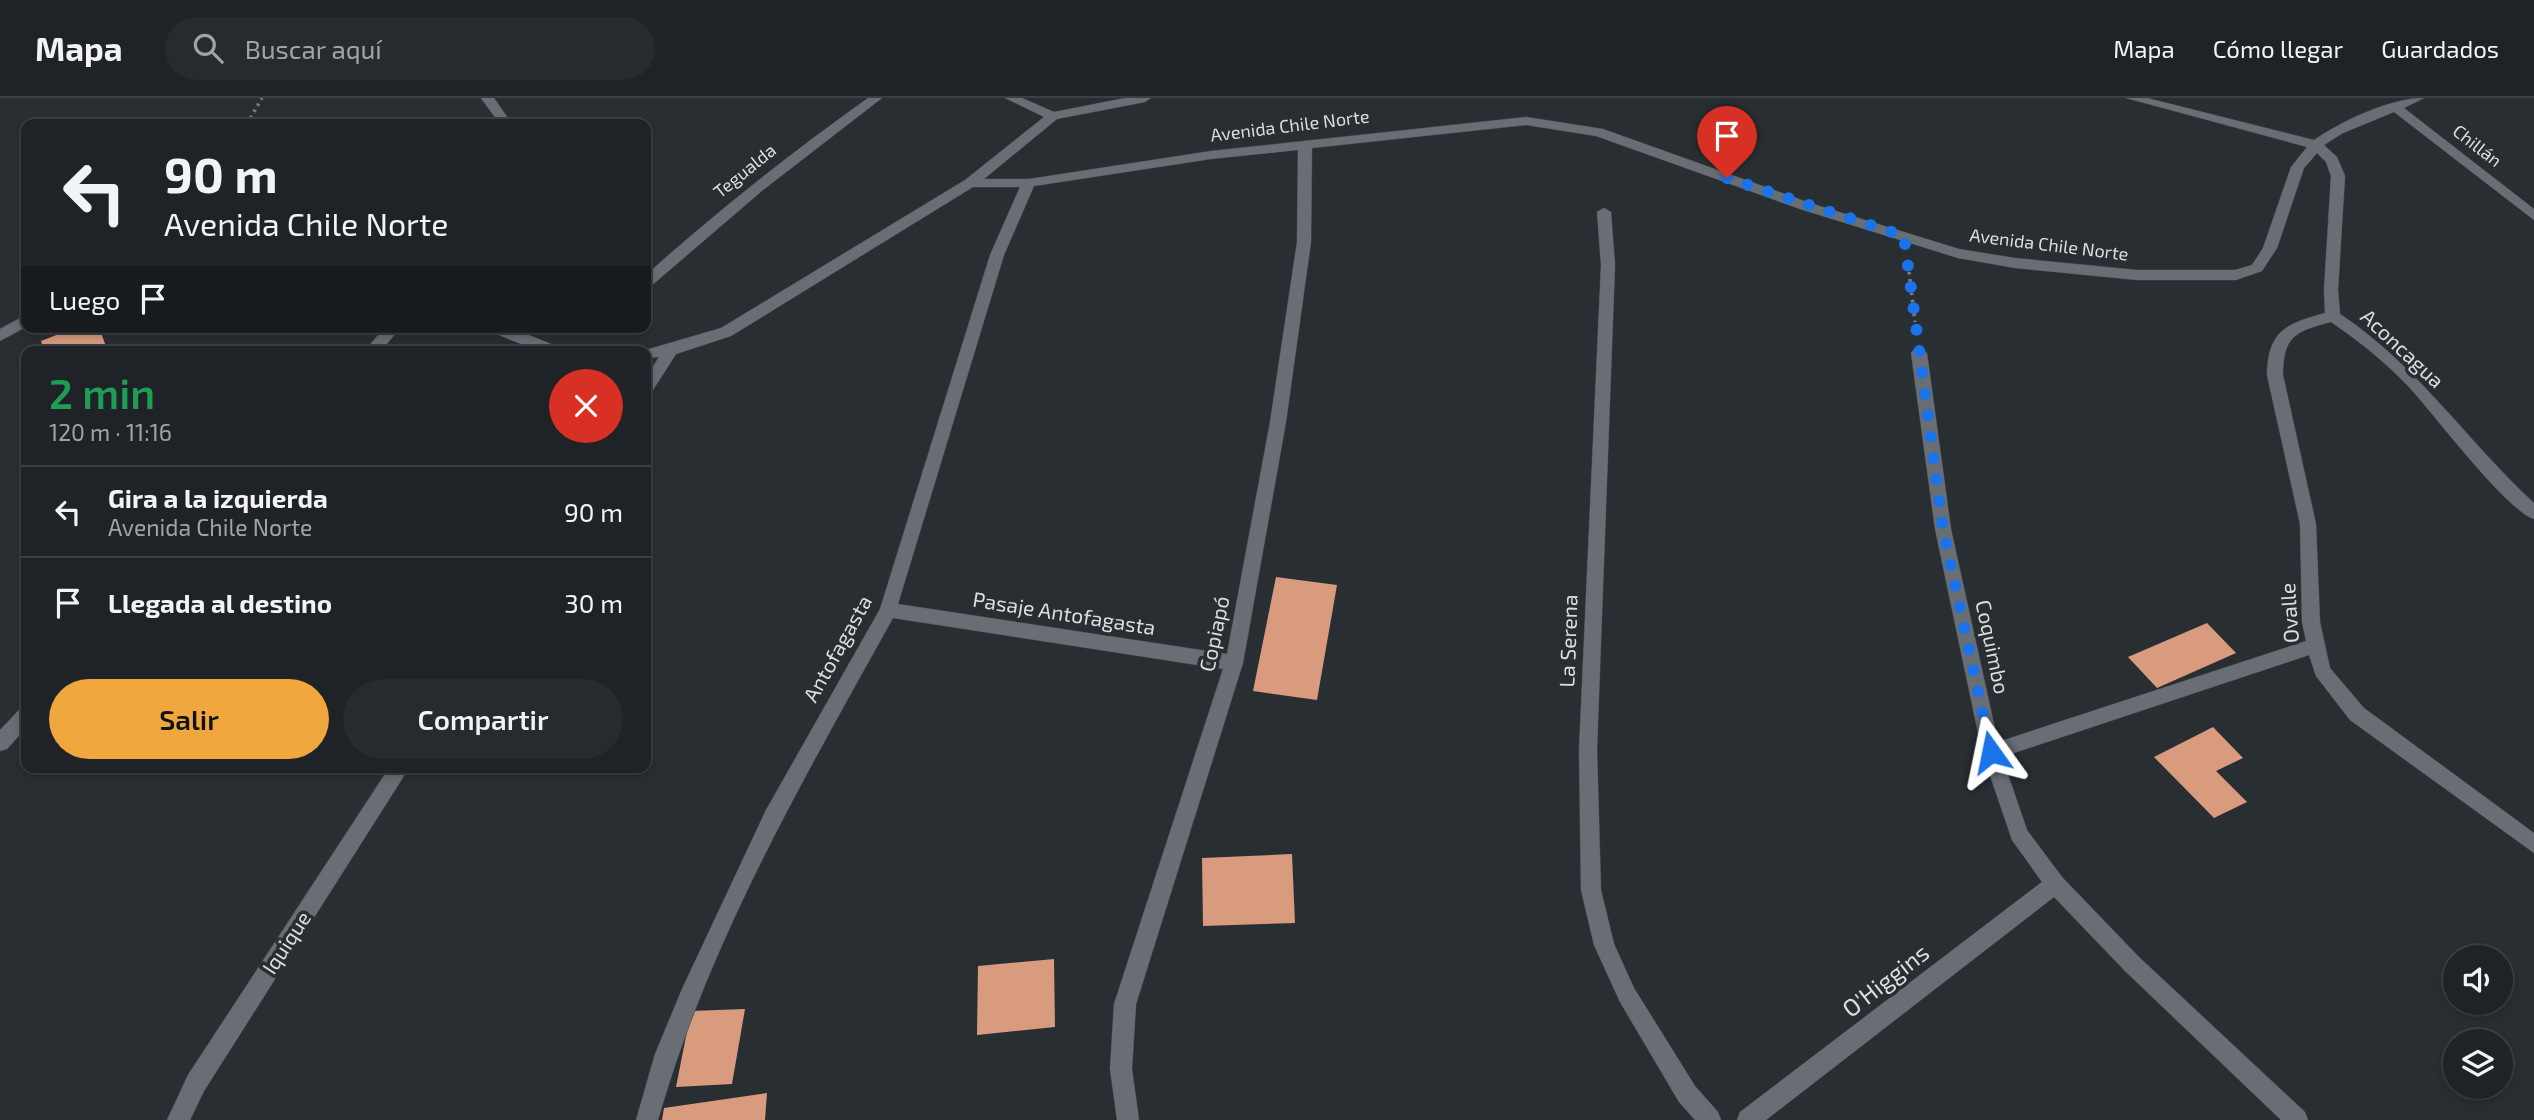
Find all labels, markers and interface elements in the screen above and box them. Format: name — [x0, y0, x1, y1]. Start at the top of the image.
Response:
search box — [165, 17, 655, 80]
text: Mapa — [35, 28, 123, 68]
icon: search — [189, 29, 227, 67]
text: Buscar aquí — [245, 33, 382, 64]
text: Mapa — [2113, 34, 2175, 63]
text: Cómo llegar — [2213, 34, 2343, 63]
text: Guardados — [2381, 34, 2499, 63]
street label: Avenida Chile Norte — [1209, 104, 1371, 146]
pin — [1697, 106, 1757, 178]
icon: arrive — [1708, 117, 1746, 155]
street label: Chillán — [2449, 119, 2507, 171]
street label: Tegualda — [709, 138, 780, 202]
text: 90 m — [164, 144, 278, 203]
icon: left — [49, 147, 140, 238]
text: Avenida Chile Norte — [164, 204, 448, 242]
street label: Avenida Chile Norte — [1968, 223, 2130, 265]
icon: arrive — [134, 280, 172, 318]
text: Luego — [49, 284, 120, 315]
street label: Aconcagua — [2356, 303, 2450, 393]
text: 2 min — [49, 367, 155, 417]
button: close — [549, 369, 623, 443]
text: 120 m · 11:16 — [49, 418, 172, 446]
text: Gira a la izquierda — [108, 482, 328, 513]
icon: left — [49, 493, 87, 531]
text: 90 m — [564, 496, 623, 527]
text: Avenida Chile Norte — [108, 513, 312, 541]
street label: Ovalle — [2274, 582, 2303, 644]
icon: arrive — [49, 584, 87, 622]
street label: Pasaje Antofagasta — [971, 586, 1157, 640]
text: Llegada al destino — [108, 587, 332, 618]
text: 30 m — [564, 587, 623, 618]
street label: Antofagasta — [797, 591, 876, 706]
street label: Copiapó — [1193, 593, 1234, 674]
street label: La Serena — [1553, 594, 1582, 688]
street label: Coquimbo — [1971, 597, 2016, 696]
button: Salir — [49, 679, 329, 759]
button: Compartir — [343, 679, 623, 759]
position arrow — [1954, 715, 2028, 789]
street label: Iquique — [256, 906, 315, 978]
street label: O'Higgins — [1836, 937, 1934, 1023]
map controls — [2443, 945, 2513, 1099]
button: sound — [2443, 945, 2513, 1015]
button: layers — [2443, 1029, 2513, 1099]

